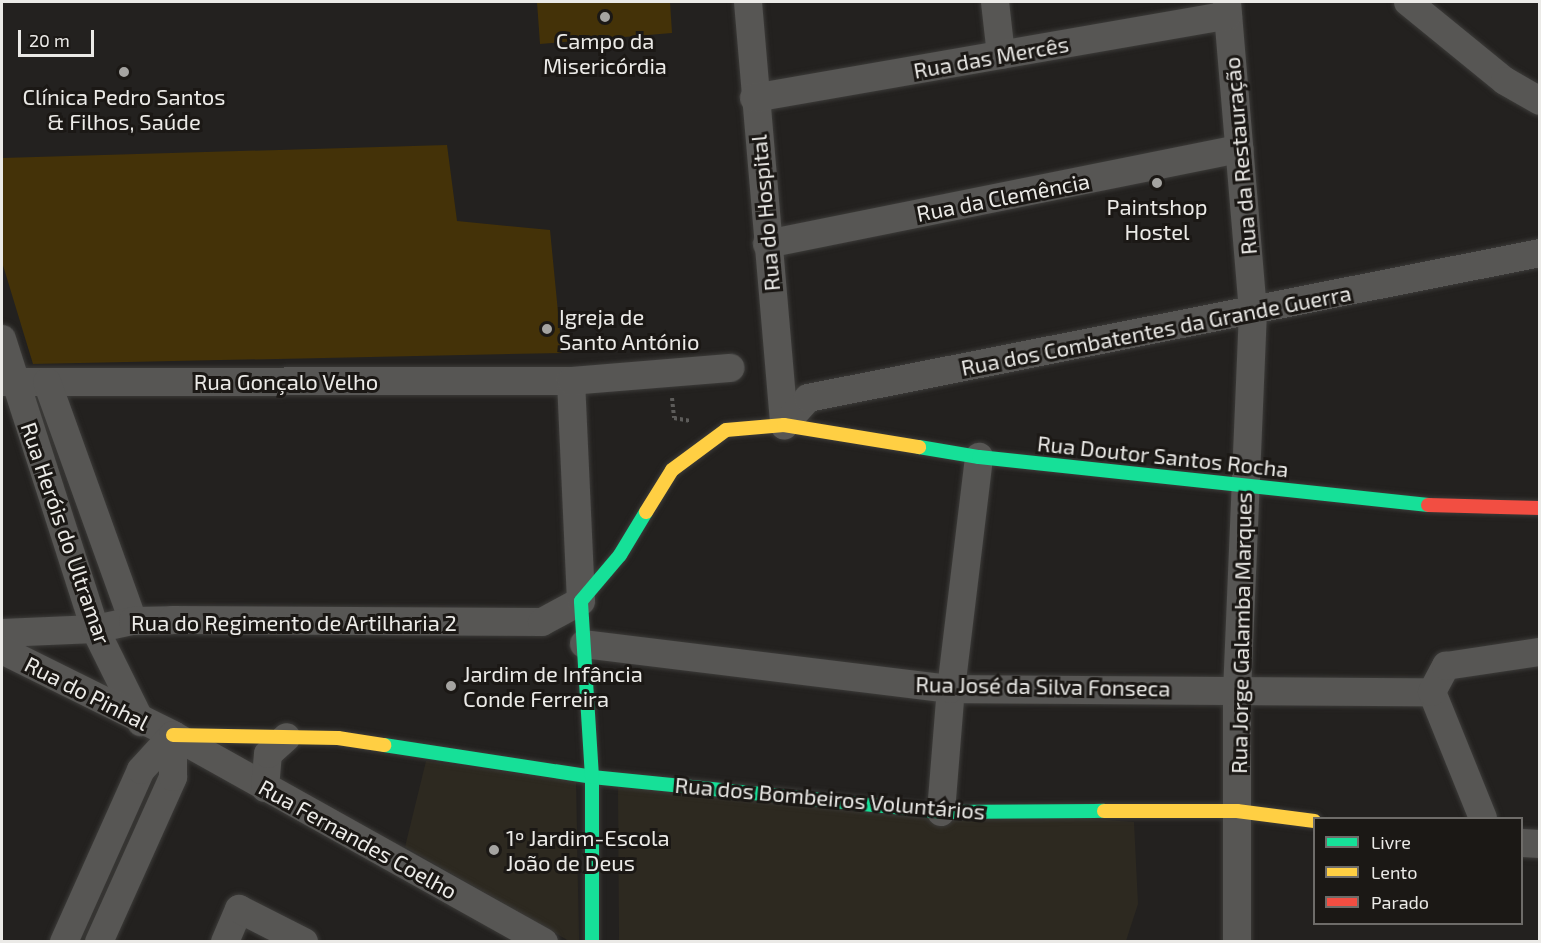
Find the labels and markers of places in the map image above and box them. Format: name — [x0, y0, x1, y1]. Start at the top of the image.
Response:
marker: Campo da Misericórdia — [598, 10, 612, 24]
place label: Campo da Misericórdia — [543, 27, 667, 78]
marker: Clínica Pedro Santos & Filhos, Saúde — [115, 63, 133, 81]
place label: Clínica Pedro Santos & Filhos, Saúde — [23, 83, 225, 134]
marker: Paintshop Hostel — [1150, 176, 1164, 190]
place label: Paintshop Hostel — [1107, 193, 1207, 244]
place label: Igreja de Santo António — [559, 303, 700, 354]
marker: Igreja de Santo António — [540, 322, 554, 336]
place label: Jardim de Infância Conde Ferreira — [463, 660, 643, 712]
marker: Jardim de Infância Conde Ferreira — [444, 679, 458, 693]
place label: 1º Jardim-Escola João de Deus — [506, 824, 670, 876]
marker: 1º Jardim-Escola João de Deus — [487, 843, 501, 857]

